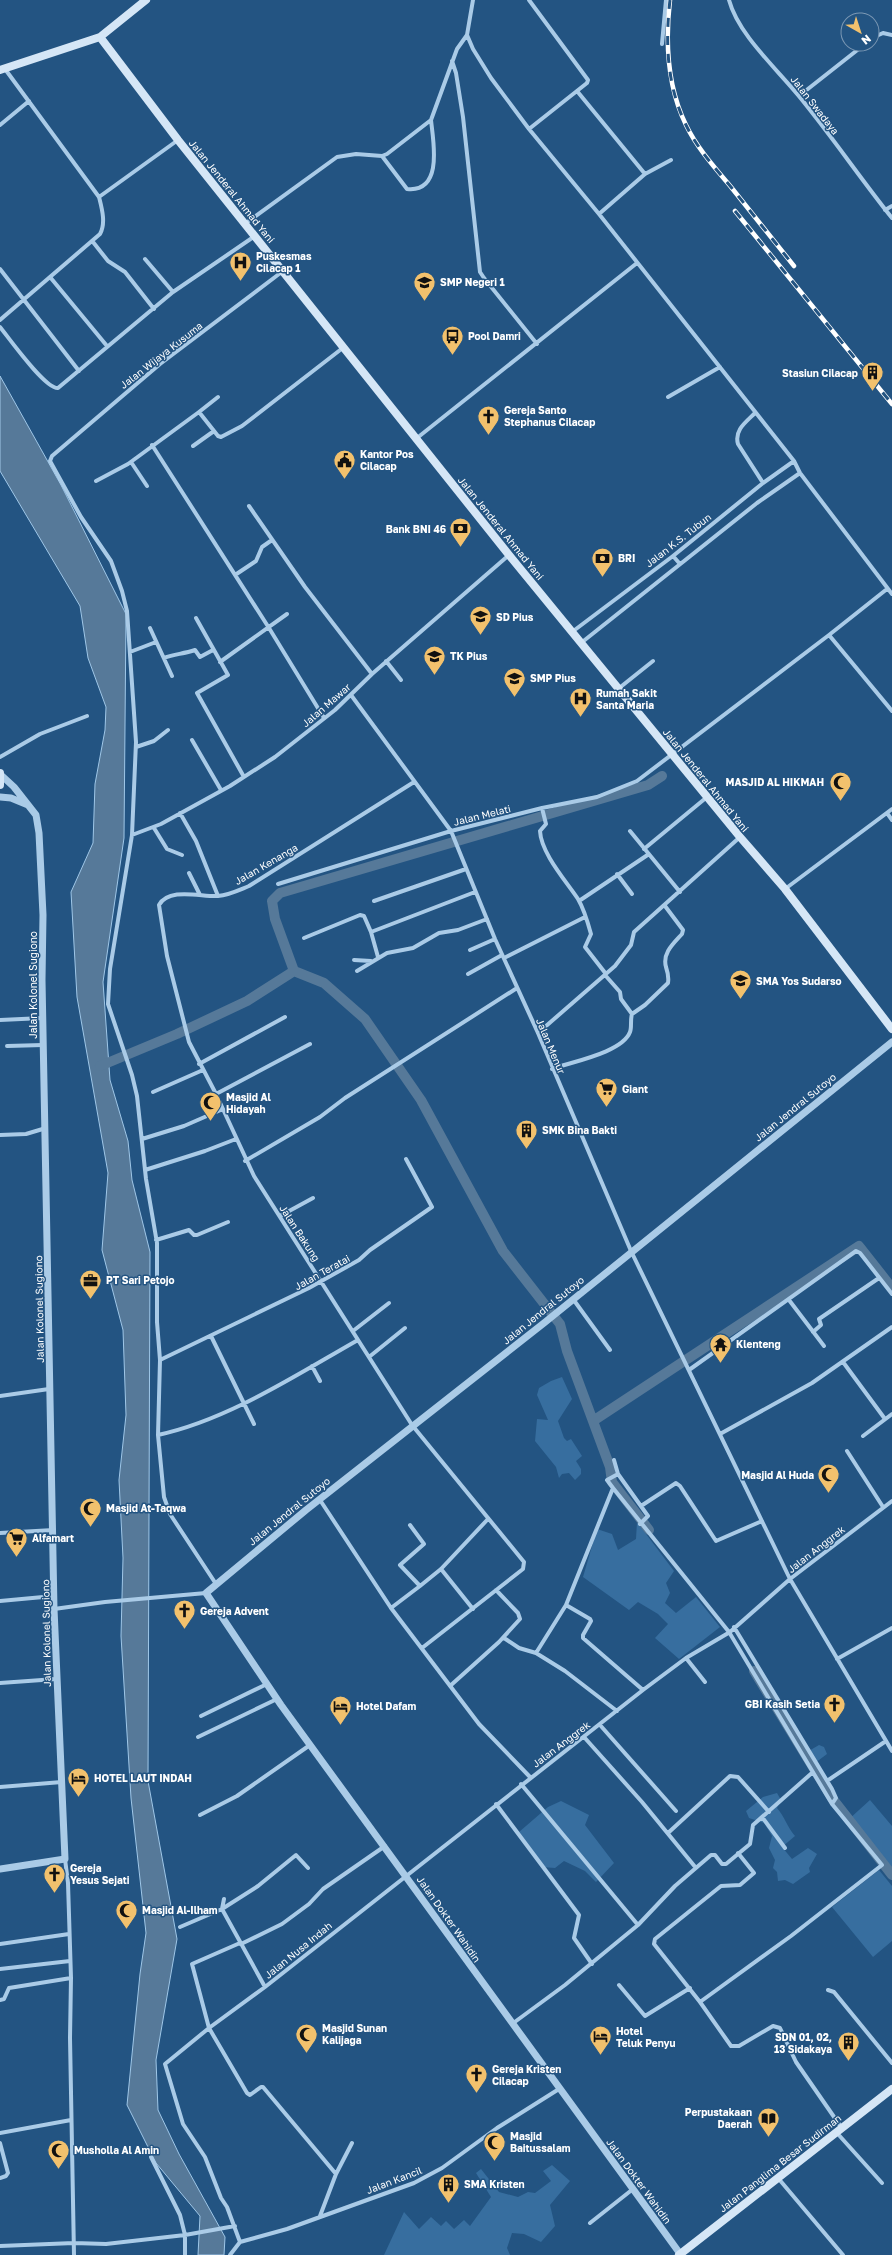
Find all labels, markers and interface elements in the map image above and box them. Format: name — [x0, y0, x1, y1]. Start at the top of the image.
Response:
north arrow — [840, 12, 880, 52]
text: N — [859, 32, 874, 48]
street label: Jalan Swadaya — [788, 73, 842, 137]
street label: Jalan Jenderal Ahmad Yani — [187, 137, 277, 245]
hospital icon: Puskesmas Cilacap 1 — [228, 249, 254, 282]
place label: Puskesmas Cilacap 1 — [256, 250, 312, 274]
school or university icon: SMP Negeri 1 — [411, 269, 437, 302]
place label: SMP Negeri 1 — [440, 276, 505, 288]
street label: Jalan Wijaya Kusuma — [117, 319, 205, 391]
bus stop icon: Pool Damri — [439, 323, 465, 356]
place label: Pool Damri — [468, 330, 521, 342]
building icon: Stasiun Cilacap — [860, 360, 886, 393]
place label: Stasiun Cilacap — [782, 367, 858, 379]
church icon: Gereja Santo Stephanus Cilacap — [476, 403, 502, 436]
place label: Gereja Santo Stephanus Cilacap — [504, 404, 595, 428]
public building icon: Kantor Pos Cilacap — [332, 447, 358, 480]
place label: Kantor Pos Cilacap — [360, 448, 414, 472]
street label: Jalan Jenderal Ahmad Yani — [456, 474, 546, 582]
street label: Jalan K.S. Tubun — [643, 511, 713, 569]
bank icon: Bank BNI 46 — [448, 516, 474, 549]
place label: Bank BNI 46 — [386, 523, 446, 535]
bank icon: BRI — [589, 545, 615, 578]
place label: BRI — [618, 552, 635, 564]
school or university icon: SD Pius — [468, 604, 494, 637]
place label: SD Pius — [496, 611, 534, 623]
school or university icon: TK Pius — [421, 643, 447, 676]
place label: TK Pius — [450, 650, 488, 662]
school or university icon: SMP Pius — [501, 665, 527, 698]
place label: SMP Pius — [530, 672, 576, 684]
street label: Jalan Mawar — [299, 681, 353, 729]
hospital icon: Rumah Sakit Santa Maria — [567, 686, 593, 719]
place label: Rumah Sakit Santa Maria — [596, 687, 657, 711]
street label: Jalan Jenderal Ahmad Yani — [661, 726, 751, 834]
mosque icon: MASJID AL HIKMAH — [827, 769, 853, 802]
place label: MASJID AL HIKMAH — [726, 776, 824, 788]
street label: Jalan Melati — [452, 802, 512, 828]
street label: Jalan Kenanga — [232, 841, 300, 887]
street label: Jalan Kolonel Sugiono — [27, 931, 39, 1039]
school or university icon: SMA Yos Sudarso — [727, 968, 753, 1001]
place label: SMA Yos Sudarso — [756, 975, 842, 987]
street label: Jalan Menur — [534, 1016, 568, 1076]
street label: Jalan Jendral Sutoyo — [752, 1071, 838, 1143]
supermarket icon: Giant — [593, 1076, 619, 1109]
place label: Giant — [622, 1083, 648, 1095]
mosque icon: Masjid Al Hidayah — [198, 1090, 224, 1123]
place label: Masjid Al Hidayah — [226, 1091, 271, 1115]
building icon: SMK Bina Bakti — [514, 1117, 540, 1150]
place label: SMK Bina Bakti — [542, 1124, 617, 1136]
street label: Jalan Bakung — [277, 1202, 323, 1264]
street label: Jalan Teratai — [292, 1252, 352, 1292]
street label: Jalan Kolonel Sugiono — [32, 1255, 46, 1363]
office icon: PT Sari Petojo — [77, 1267, 103, 1300]
place label: PT Sari Petojo — [106, 1274, 175, 1286]
street label: Jalan Jendral Sutoyo — [500, 1274, 586, 1346]
temple icon: Klenteng — [708, 1331, 734, 1364]
place label: Klenteng — [736, 1338, 781, 1350]
mosque icon: Masjid Al Huda — [816, 1462, 842, 1495]
place label: Masjid Al Huda — [741, 1469, 814, 1481]
street label: Jalan Jendral Sutoyo — [246, 1475, 332, 1547]
mosque icon: Masjid At-Taqwa — [78, 1495, 104, 1528]
place label: Masjid At-Taqwa — [106, 1502, 186, 1514]
street label: Jalan Anggrek — [785, 1523, 847, 1575]
supermarket icon: Alfamart — [3, 1525, 29, 1558]
place label: Alfamart — [32, 1532, 74, 1544]
street label: Jalan Kolonel Sugiono — [39, 1579, 53, 1687]
church icon: Gereja Advent — [172, 1598, 198, 1631]
place label: Gereja Advent — [200, 1605, 269, 1617]
church icon: GBI Kasih Setia — [822, 1691, 848, 1724]
hotel icon: Hotel Dafam — [327, 1693, 353, 1726]
place label: GBI Kasih Setia — [745, 1698, 820, 1710]
place label: Hotel Dafam — [356, 1700, 416, 1712]
street label: Jalan Anggrek — [530, 1718, 592, 1770]
hotel icon: HOTEL LAUT INDAH — [65, 1765, 91, 1798]
place label: HOTEL LAUT INDAH — [94, 1772, 192, 1784]
church icon: Gereja Yesus Sejati — [42, 1861, 68, 1894]
place label: Gereja Yesus Sejati — [70, 1862, 130, 1886]
street label: Jalan Dokter Wahidin — [415, 1874, 483, 1964]
mosque icon: Masjid Al-Ilham — [113, 1897, 139, 1930]
place label: Masjid Al-Ilham — [142, 1904, 218, 1916]
street label: Jalan Nusa Indah — [262, 1919, 334, 1981]
mosque icon: Masjid Sunan Kalijaga — [293, 2021, 319, 2054]
place label: Masjid Sunan Kalijaga — [322, 2022, 387, 2046]
hotel icon: Hotel Teluk Penyu — [588, 2024, 614, 2057]
place label: Hotel Teluk Penyu — [616, 2025, 676, 2049]
building icon: SDN 01, 02, 13 Sidakaya — [835, 2030, 861, 2063]
place label: SDN 01, 02, 13 Sidakaya — [774, 2031, 832, 2055]
church icon: Gereja Kristen Cilacap — [463, 2062, 489, 2095]
place label: Gereja Kristen Cilacap — [492, 2063, 561, 2087]
library icon: Perpustakaan Daerah — [755, 2105, 781, 2138]
place label: Perpustakaan Daerah — [685, 2106, 752, 2130]
street label: Jalan Panglima Besar Sudirman — [717, 2112, 843, 2214]
mosque icon: Masjid Baitussalam — [481, 2129, 507, 2162]
place label: Masjid Baitussalam — [510, 2130, 571, 2154]
street label: Jalan Dokter Wahidin — [604, 2136, 674, 2226]
mosque icon: Musholla Al Amin — [46, 2137, 72, 2170]
place label: Musholla Al Amin — [74, 2144, 159, 2156]
street label: Jalan Kancil — [364, 2164, 424, 2196]
building icon: SMA Kristen — [435, 2171, 461, 2204]
place label: SMA Kristen — [464, 2178, 525, 2190]

